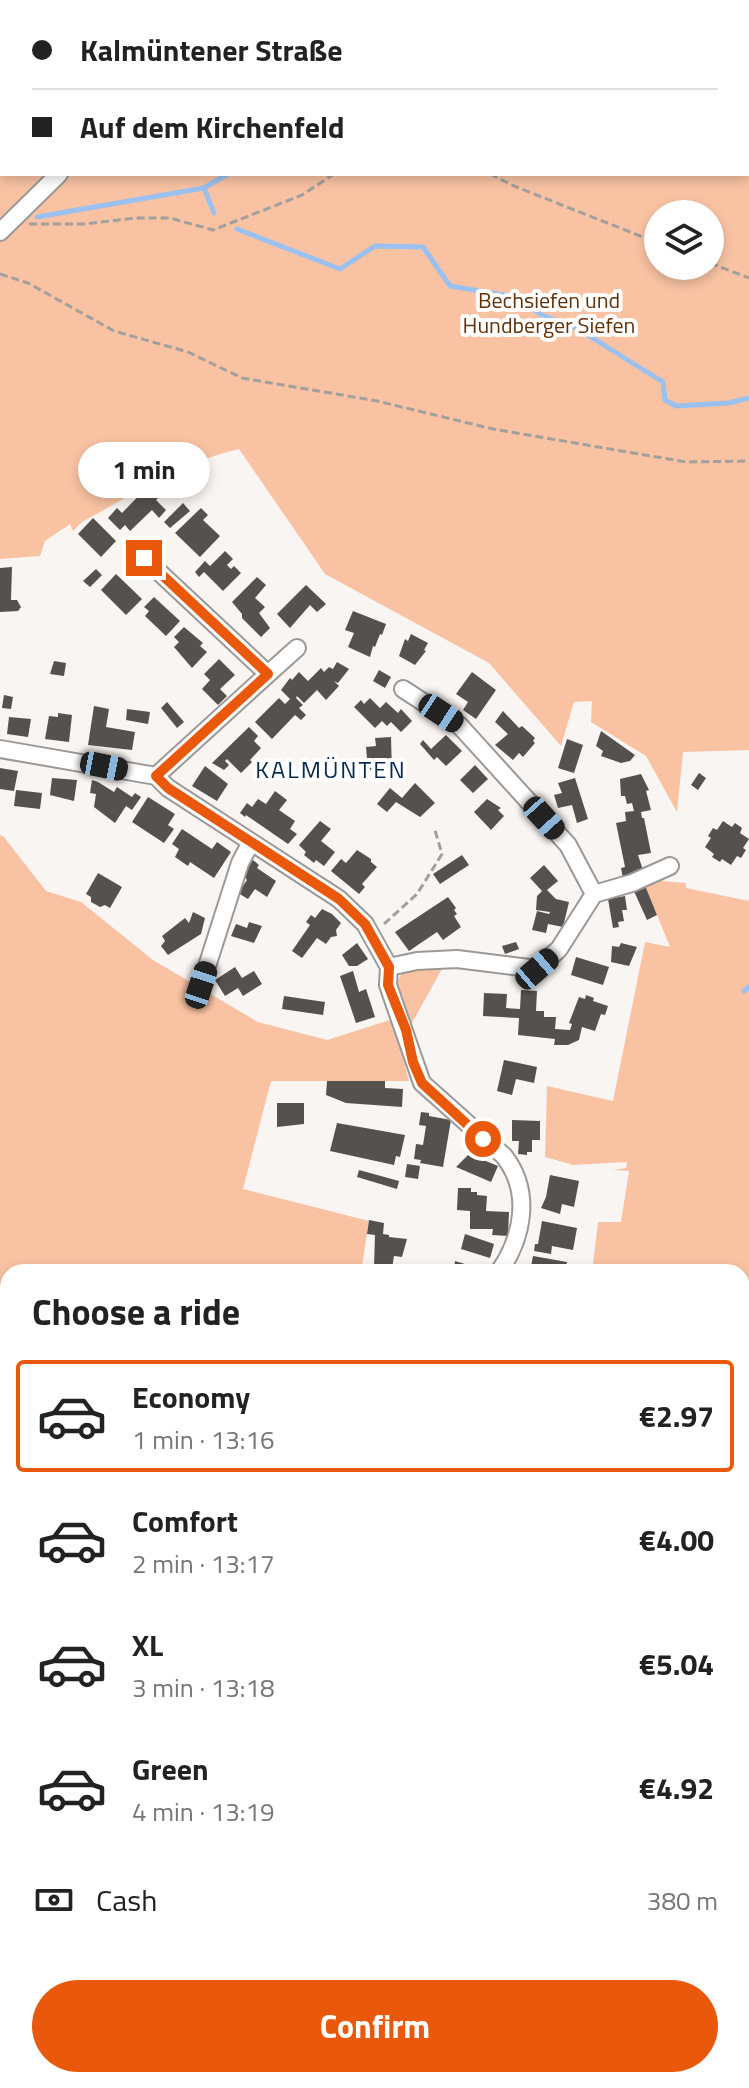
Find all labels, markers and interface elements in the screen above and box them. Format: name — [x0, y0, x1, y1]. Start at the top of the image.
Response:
text: Kalmüntener Straße — [80, 27, 343, 73]
text: Auf dem Kirchenfeld — [80, 104, 345, 150]
map controls — [644, 200, 724, 280]
button: layers — [644, 200, 724, 280]
park label: Bechsiefen und Hundberger Siefen — [463, 283, 635, 342]
callout: 1 min — [78, 442, 210, 498]
text: 1 min — [112, 450, 176, 489]
route end — [126, 540, 162, 576]
car — [414, 690, 468, 736]
car — [78, 750, 130, 782]
district label: KALMÜNTEN — [255, 751, 407, 787]
car — [519, 792, 569, 844]
car — [511, 944, 563, 994]
car — [182, 958, 220, 1012]
route start — [465, 1121, 501, 1157]
text: Choose a ride — [32, 1284, 240, 1339]
text: Economy — [132, 1374, 250, 1420]
icon: car — [36, 1380, 108, 1452]
text: €2.97 — [639, 1393, 714, 1439]
text: 1 min · 13:16 — [132, 1420, 275, 1459]
text: Comfort — [132, 1498, 238, 1544]
icon: car — [36, 1504, 108, 1576]
text: €4.00 — [639, 1517, 714, 1563]
text: 2 min · 13:17 — [132, 1544, 275, 1583]
text: XL — [132, 1622, 163, 1668]
icon: car — [36, 1628, 108, 1700]
text: €5.04 — [639, 1641, 714, 1687]
text: 3 min · 13:18 — [132, 1668, 275, 1707]
text: Green — [132, 1746, 209, 1792]
icon: car — [36, 1752, 108, 1824]
text: €4.92 — [639, 1765, 714, 1811]
text: 4 min · 13:19 — [132, 1792, 275, 1831]
text: Cash — [96, 1877, 157, 1923]
icon: cash — [32, 1878, 76, 1922]
text: 380 m — [647, 1881, 718, 1920]
button: Confirm — [32, 1980, 718, 2072]

